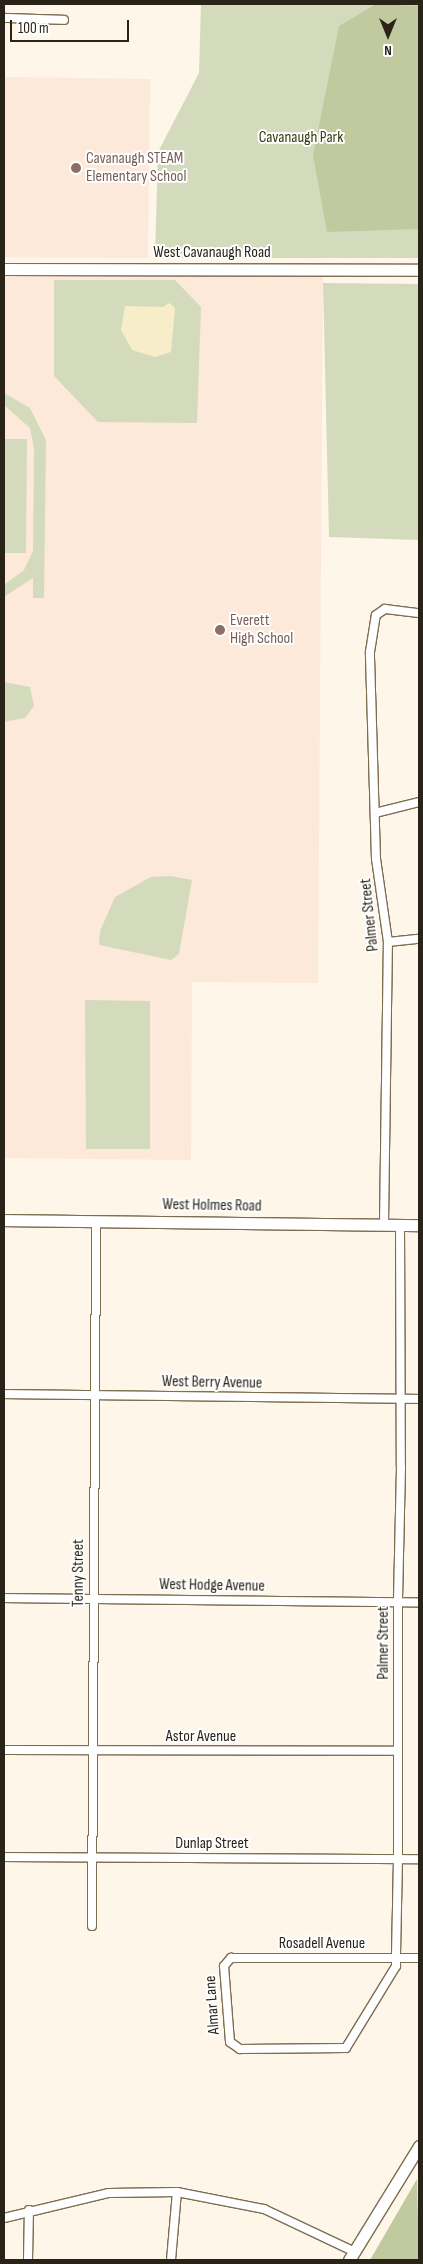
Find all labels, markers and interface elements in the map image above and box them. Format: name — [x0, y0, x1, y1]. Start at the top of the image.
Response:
scale bar — [12, 10, 131, 42]
north arrow — [363, 10, 413, 60]
text: 100 m — [18, 19, 49, 38]
text: N — [384, 42, 392, 59]
park label: Cavanaugh Park — [259, 128, 343, 148]
place label: Cavanaugh STEAM Elementary School — [86, 149, 186, 187]
marker: Cavanaugh STEAM Elementary School — [70, 162, 82, 174]
street label: West Cavanaugh Road — [153, 243, 271, 263]
place label: Everett High School — [230, 611, 293, 649]
marker: Everett High School — [214, 624, 226, 636]
street label: Palmer Street — [357, 878, 383, 952]
street label: West Holmes Road — [162, 1196, 262, 1216]
street label: West Berry Avenue — [162, 1373, 262, 1393]
street label: Tenny Street — [69, 1539, 89, 1607]
street label: West Hodge Avenue — [159, 1575, 265, 1597]
street label: Palmer Street — [374, 1606, 394, 1680]
street label: Astor Avenue — [166, 1727, 236, 1747]
street label: Dunlap Street — [175, 1834, 249, 1854]
street label: Rosadell Avenue — [279, 1934, 365, 1954]
street label: Almar Lane — [201, 1975, 225, 2035]

